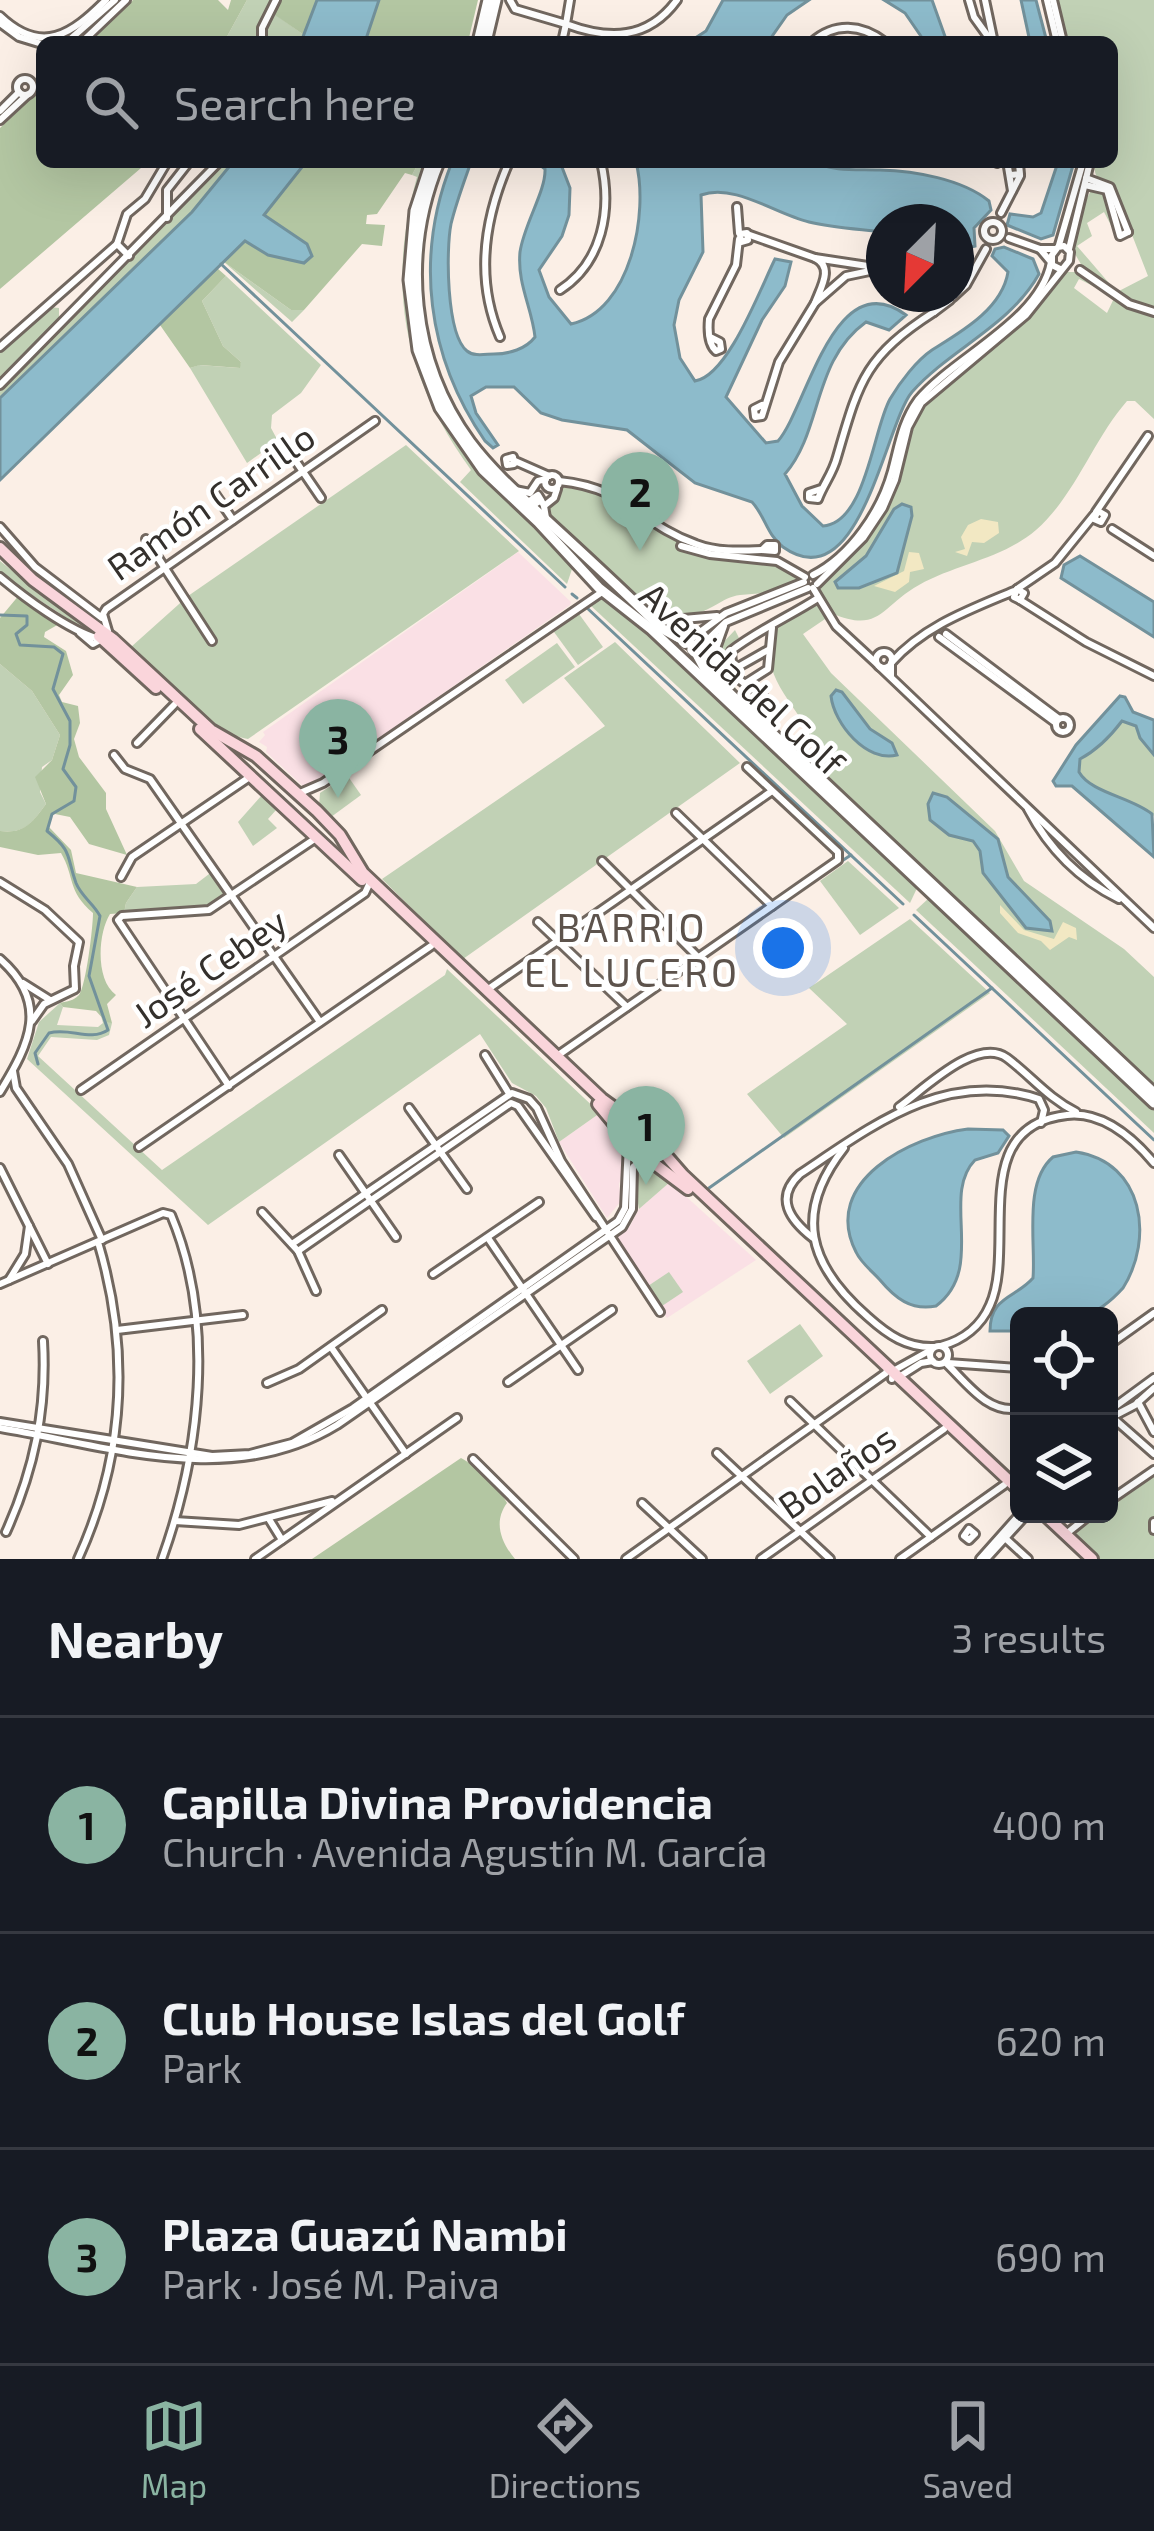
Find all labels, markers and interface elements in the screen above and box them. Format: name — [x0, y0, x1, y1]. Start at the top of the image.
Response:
search box — [36, 36, 1118, 168]
icon: search — [78, 69, 144, 135]
text: Search here — [174, 75, 416, 129]
north arrow — [866, 204, 974, 312]
street label: Ramón Carrillo — [98, 414, 322, 588]
pin: 2 — [601, 452, 679, 551]
street label: Avenida del Golf — [632, 572, 855, 784]
pin: 3 — [299, 699, 377, 798]
street label: José Cebey — [124, 898, 294, 1035]
district label: BARRIO EL LUCERO — [524, 903, 740, 995]
your location — [753, 918, 813, 978]
pin: 1 — [607, 1086, 685, 1185]
map controls — [1010, 1307, 1118, 1523]
button: locate — [1010, 1307, 1118, 1415]
street label: Bolaños — [769, 1415, 903, 1526]
button: layers — [1010, 1415, 1118, 1523]
text: Nearby — [48, 1607, 223, 1668]
text: 3 results — [952, 1614, 1106, 1661]
text: Capilla Divina Providencia — [162, 1774, 713, 1828]
text: 1 — [79, 1801, 95, 1848]
text: 400 m — [992, 1801, 1106, 1848]
text: Church · Avenida Agustín M. García — [162, 1828, 767, 1875]
text: Club House Islas del Golf — [162, 1990, 685, 2044]
text: 2 — [76, 2017, 98, 2064]
text: 620 m — [995, 2017, 1106, 2064]
text: Park — [162, 2044, 242, 2091]
text: Plaza Guazú Nambi — [162, 2206, 568, 2260]
text: 3 — [76, 2233, 98, 2280]
text: 690 m — [995, 2233, 1106, 2280]
text: Park · José M. Paiva — [162, 2260, 500, 2307]
tab: Map — [141, 2393, 207, 2505]
tab: Directions — [489, 2393, 641, 2505]
tab: Saved — [923, 2393, 1013, 2505]

